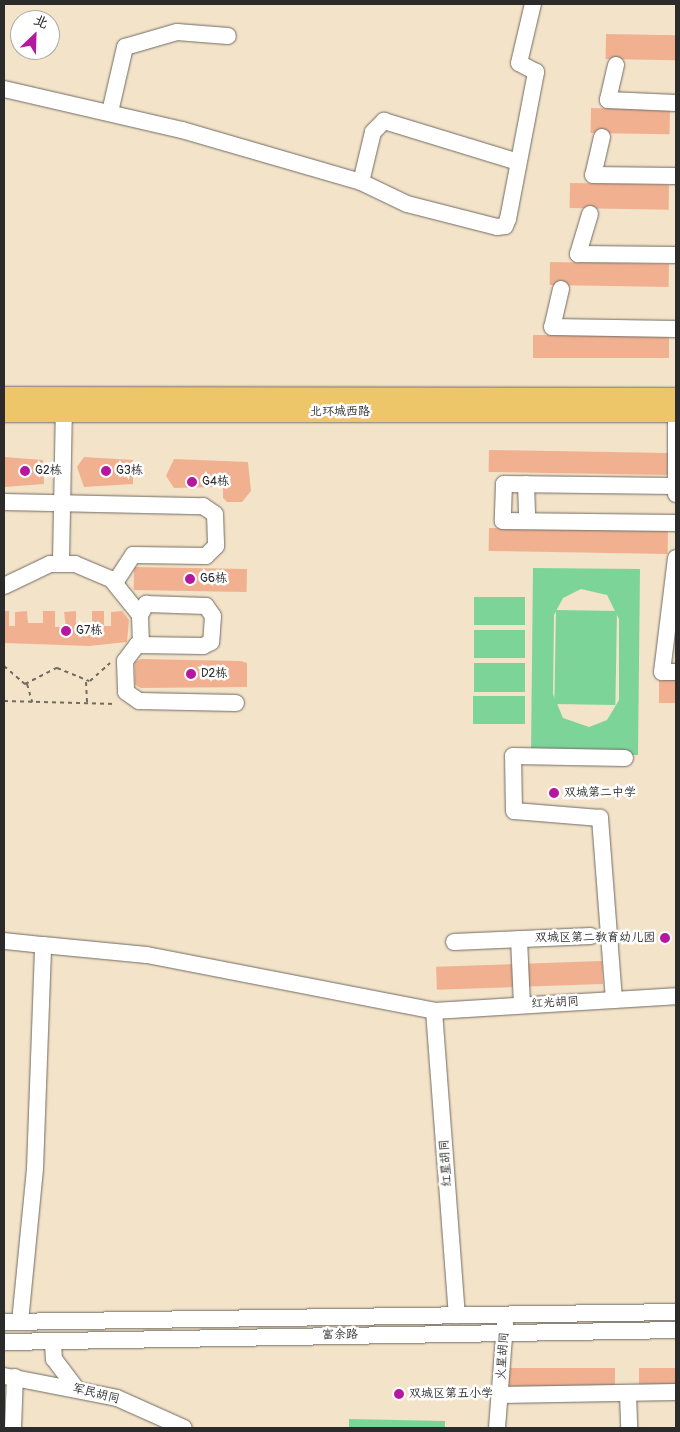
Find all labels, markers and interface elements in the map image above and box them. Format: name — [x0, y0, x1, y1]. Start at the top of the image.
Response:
north arrow — [10, 10, 60, 60]
text: 北 — [31, 11, 51, 32]
street label: 北环城西路 — [310, 405, 370, 419]
place label: G2栋 — [35, 464, 62, 478]
place label: G3栋 — [116, 464, 143, 478]
marker: G2栋 — [19, 465, 31, 477]
marker: G3栋 — [100, 465, 112, 477]
place label: G4栋 — [202, 475, 229, 489]
marker: G4栋 — [186, 476, 198, 488]
place label: G6栋 — [200, 572, 227, 586]
marker: G6栋 — [184, 573, 196, 585]
place label: G7栋 — [76, 624, 102, 638]
marker: G7栋 — [60, 625, 72, 637]
place label: D2栋 — [201, 667, 227, 681]
marker: D2栋 — [185, 668, 197, 680]
place label: 双城第二中学 — [564, 786, 636, 800]
marker: 双城第二中学 — [548, 787, 560, 799]
place label: 双城区第二教育幼儿园 — [535, 931, 655, 945]
marker: 双城区第二教育幼儿园 — [659, 932, 671, 944]
street label: 红光胡同 — [531, 995, 579, 1011]
street label: 红星胡同 — [437, 1139, 455, 1187]
street label: 富余路 — [322, 1327, 358, 1343]
street label: 火星胡同 — [494, 1332, 512, 1380]
street label: 军民胡同 — [71, 1381, 121, 1407]
place label: 双城区第五小学 — [409, 1387, 493, 1401]
marker: 双城区第五小学 — [393, 1388, 405, 1400]

